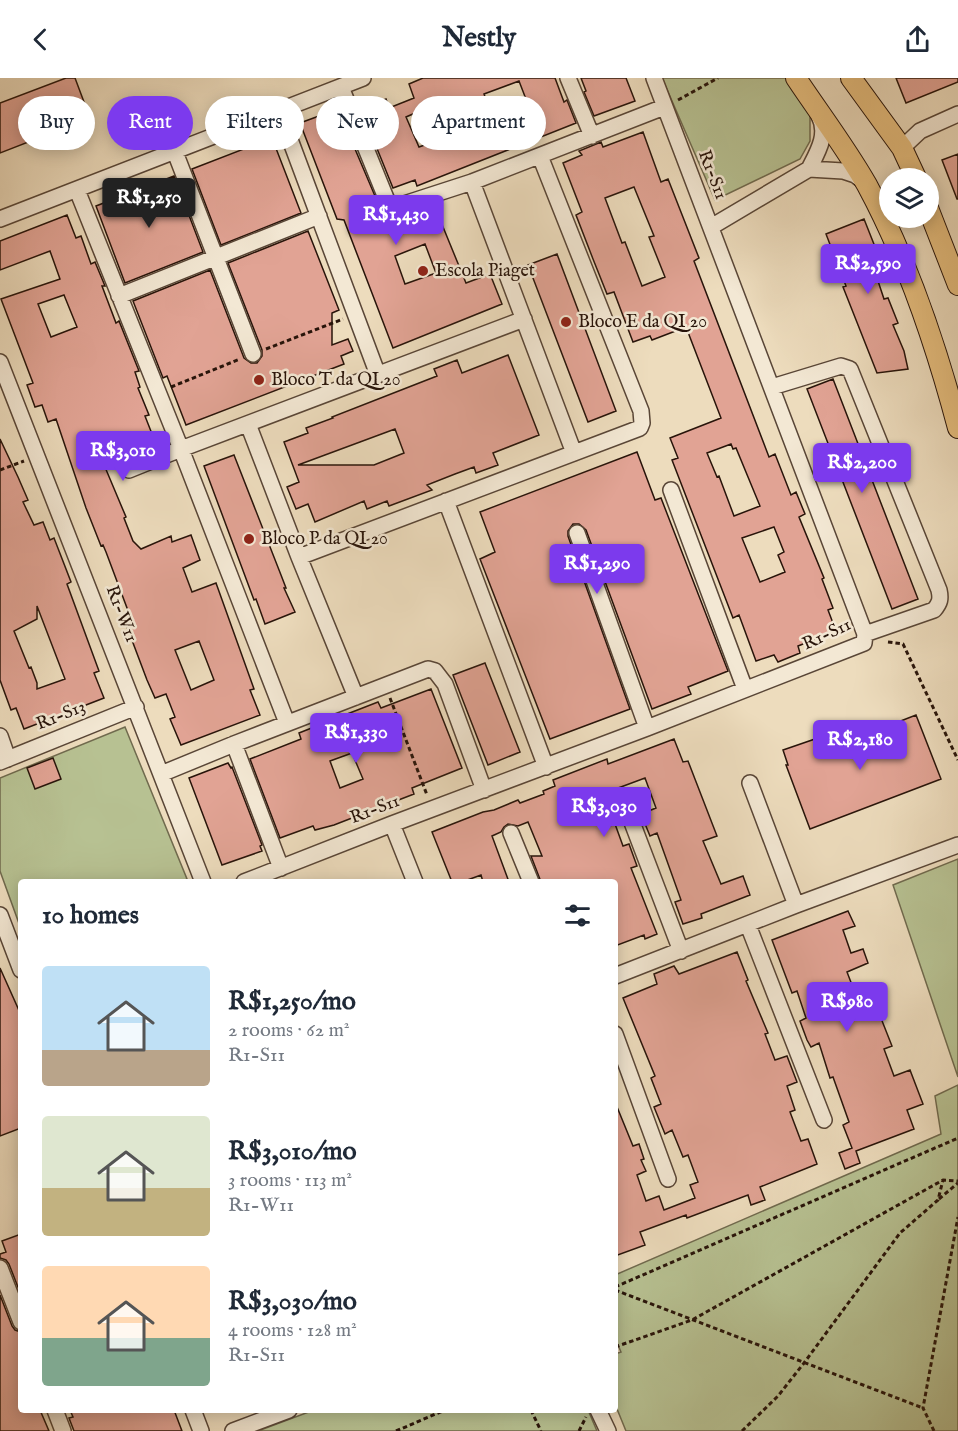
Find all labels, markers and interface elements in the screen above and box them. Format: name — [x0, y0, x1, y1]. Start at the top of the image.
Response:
text: Nestly — [442, 22, 516, 56]
icon: back — [24, 23, 57, 56]
icon: share — [901, 23, 934, 56]
chip: Buy — [18, 96, 95, 150]
chip: Rent — [107, 96, 193, 150]
chip: Filters — [205, 96, 304, 150]
chip: New — [316, 96, 399, 150]
chip: Apartment — [411, 96, 546, 150]
street label: R1-S11 — [692, 147, 732, 203]
map controls — [879, 168, 939, 228]
button: layers — [879, 168, 939, 228]
pin: R$1,250 — [94, 178, 204, 229]
text: R$1,250 — [116, 185, 182, 210]
pin: R$1,430 — [341, 195, 451, 246]
text: R$1,430 — [363, 202, 429, 227]
pin: R$2,590 — [813, 244, 923, 295]
text: R$2,590 — [835, 251, 901, 276]
place label: Escola Piaget — [435, 260, 535, 283]
marker: Escola Piaget — [416, 264, 430, 278]
place label: Bloco E da QI 20 — [578, 311, 707, 334]
marker: Bloco E da QI 20 — [559, 315, 573, 329]
place label: Bloco T da QI 20 — [271, 369, 401, 392]
marker: Bloco T da QI 20 — [252, 373, 266, 387]
pin: R$3,010 — [68, 431, 178, 482]
text: R$3,010 — [90, 438, 156, 463]
pin: R$2,200 — [807, 443, 917, 494]
text: R$2,200 — [827, 450, 897, 475]
place label: Bloco P da QI 20 — [261, 528, 388, 551]
marker: Bloco P da QI 20 — [242, 532, 256, 546]
pin: R$1,290 — [542, 544, 652, 595]
text: R$1,290 — [564, 551, 630, 576]
street label: R1-W11 — [100, 582, 142, 646]
street label: R1-S11 — [799, 614, 855, 656]
street label: R1-S13 — [33, 696, 89, 736]
pin: R$1,330 — [301, 713, 411, 764]
text: R$1,330 — [324, 720, 388, 745]
pin: R$2,180 — [805, 720, 915, 771]
text: R$2,180 — [827, 727, 893, 752]
pin: R$3,030 — [549, 787, 659, 838]
street label: R1-S11 — [347, 790, 403, 830]
text: R$3,030 — [571, 794, 637, 819]
text: 10 homes — [42, 899, 139, 932]
icon: filters — [561, 899, 594, 932]
pin: R$980 — [805, 982, 889, 1033]
text: R$1,250/mo — [228, 985, 356, 1018]
text: R$980 — [821, 989, 873, 1014]
icon: home — [90, 990, 162, 1062]
text: 2 rooms · 62 m² — [228, 1018, 350, 1043]
text: R1-S11 — [228, 1043, 285, 1068]
text: R$3,010/mo — [228, 1135, 356, 1168]
icon: home — [90, 1140, 162, 1212]
text: 3 rooms · 113 m² — [228, 1168, 352, 1193]
text: R1-W11 — [228, 1193, 294, 1218]
text: R$3,030/mo — [228, 1285, 357, 1318]
icon: home — [90, 1290, 162, 1362]
text: 4 rooms · 128 m² — [228, 1318, 357, 1343]
text: R1-S11 — [228, 1343, 285, 1368]

